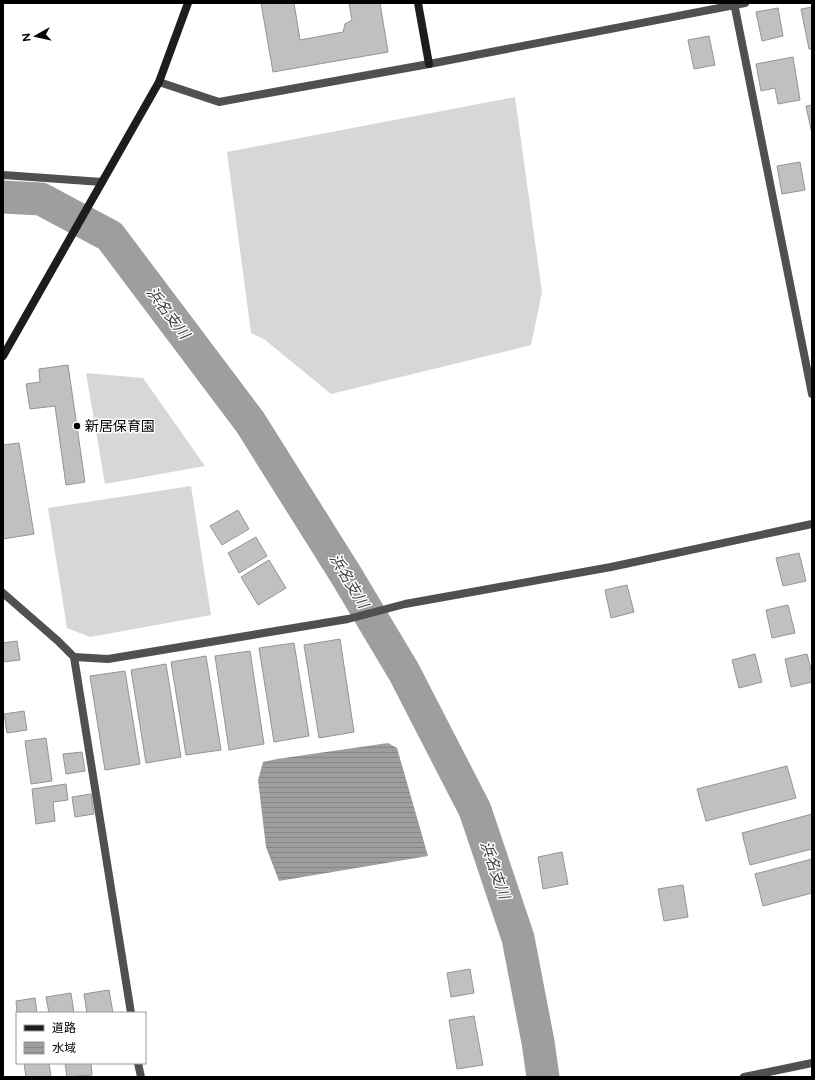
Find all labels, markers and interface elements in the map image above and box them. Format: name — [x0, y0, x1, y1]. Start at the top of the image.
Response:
north arrow — [16, 16, 56, 56]
text: N — [20, 32, 34, 42]
water label: 浜名支川 — [143, 284, 194, 344]
place label: 新居保育園 — [85, 418, 155, 435]
marker: 新居保育園 — [72, 421, 82, 431]
water label: 浜名支川 — [326, 551, 373, 613]
water label: 浜名支川 — [477, 839, 514, 903]
legend — [16, 1012, 146, 1064]
text: 道路 — [52, 1021, 76, 1035]
text: 水域 — [52, 1041, 76, 1055]

